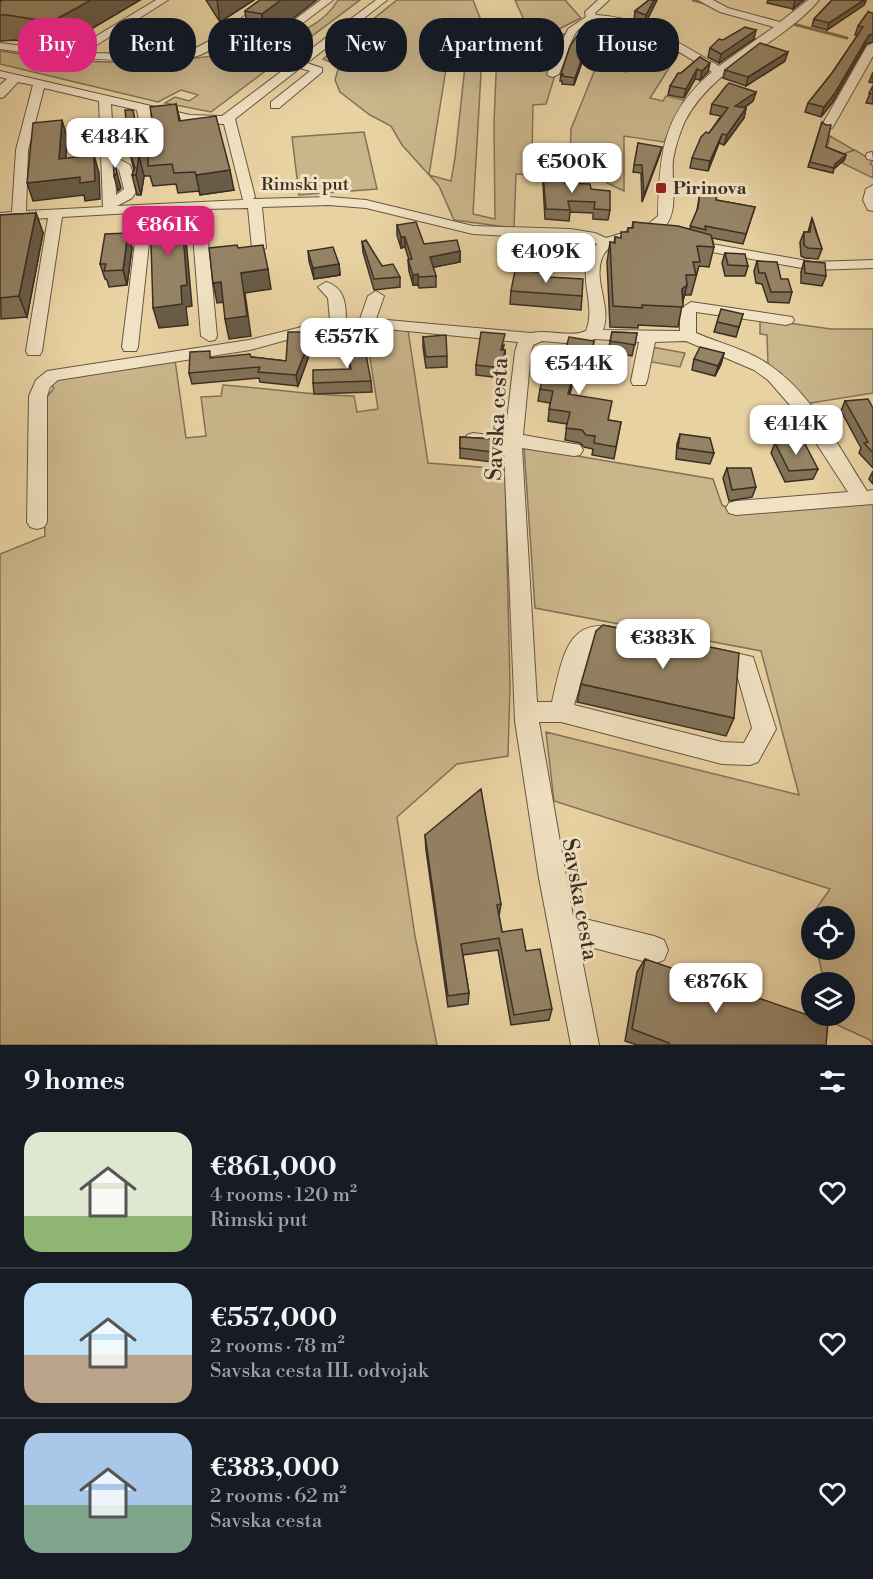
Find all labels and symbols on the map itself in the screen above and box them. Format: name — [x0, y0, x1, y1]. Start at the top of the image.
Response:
pin: €484K — [73, 118, 157, 169]
pin: €500K — [530, 143, 614, 194]
street label: Rimski put — [261, 173, 350, 196]
place label: Pirinova — [673, 177, 747, 200]
marker: Pirinova — [654, 181, 668, 195]
pin: €861K — [126, 206, 210, 257]
pin: €409K — [504, 233, 588, 284]
pin: €557K — [305, 318, 389, 369]
pin: €544K — [537, 345, 621, 396]
street label: Savska cesta — [481, 356, 514, 481]
pin: €414K — [754, 405, 838, 456]
pin: €383K — [621, 619, 705, 670]
street label: Savska cesta — [556, 836, 604, 963]
pin: €876K — [674, 963, 758, 1014]

